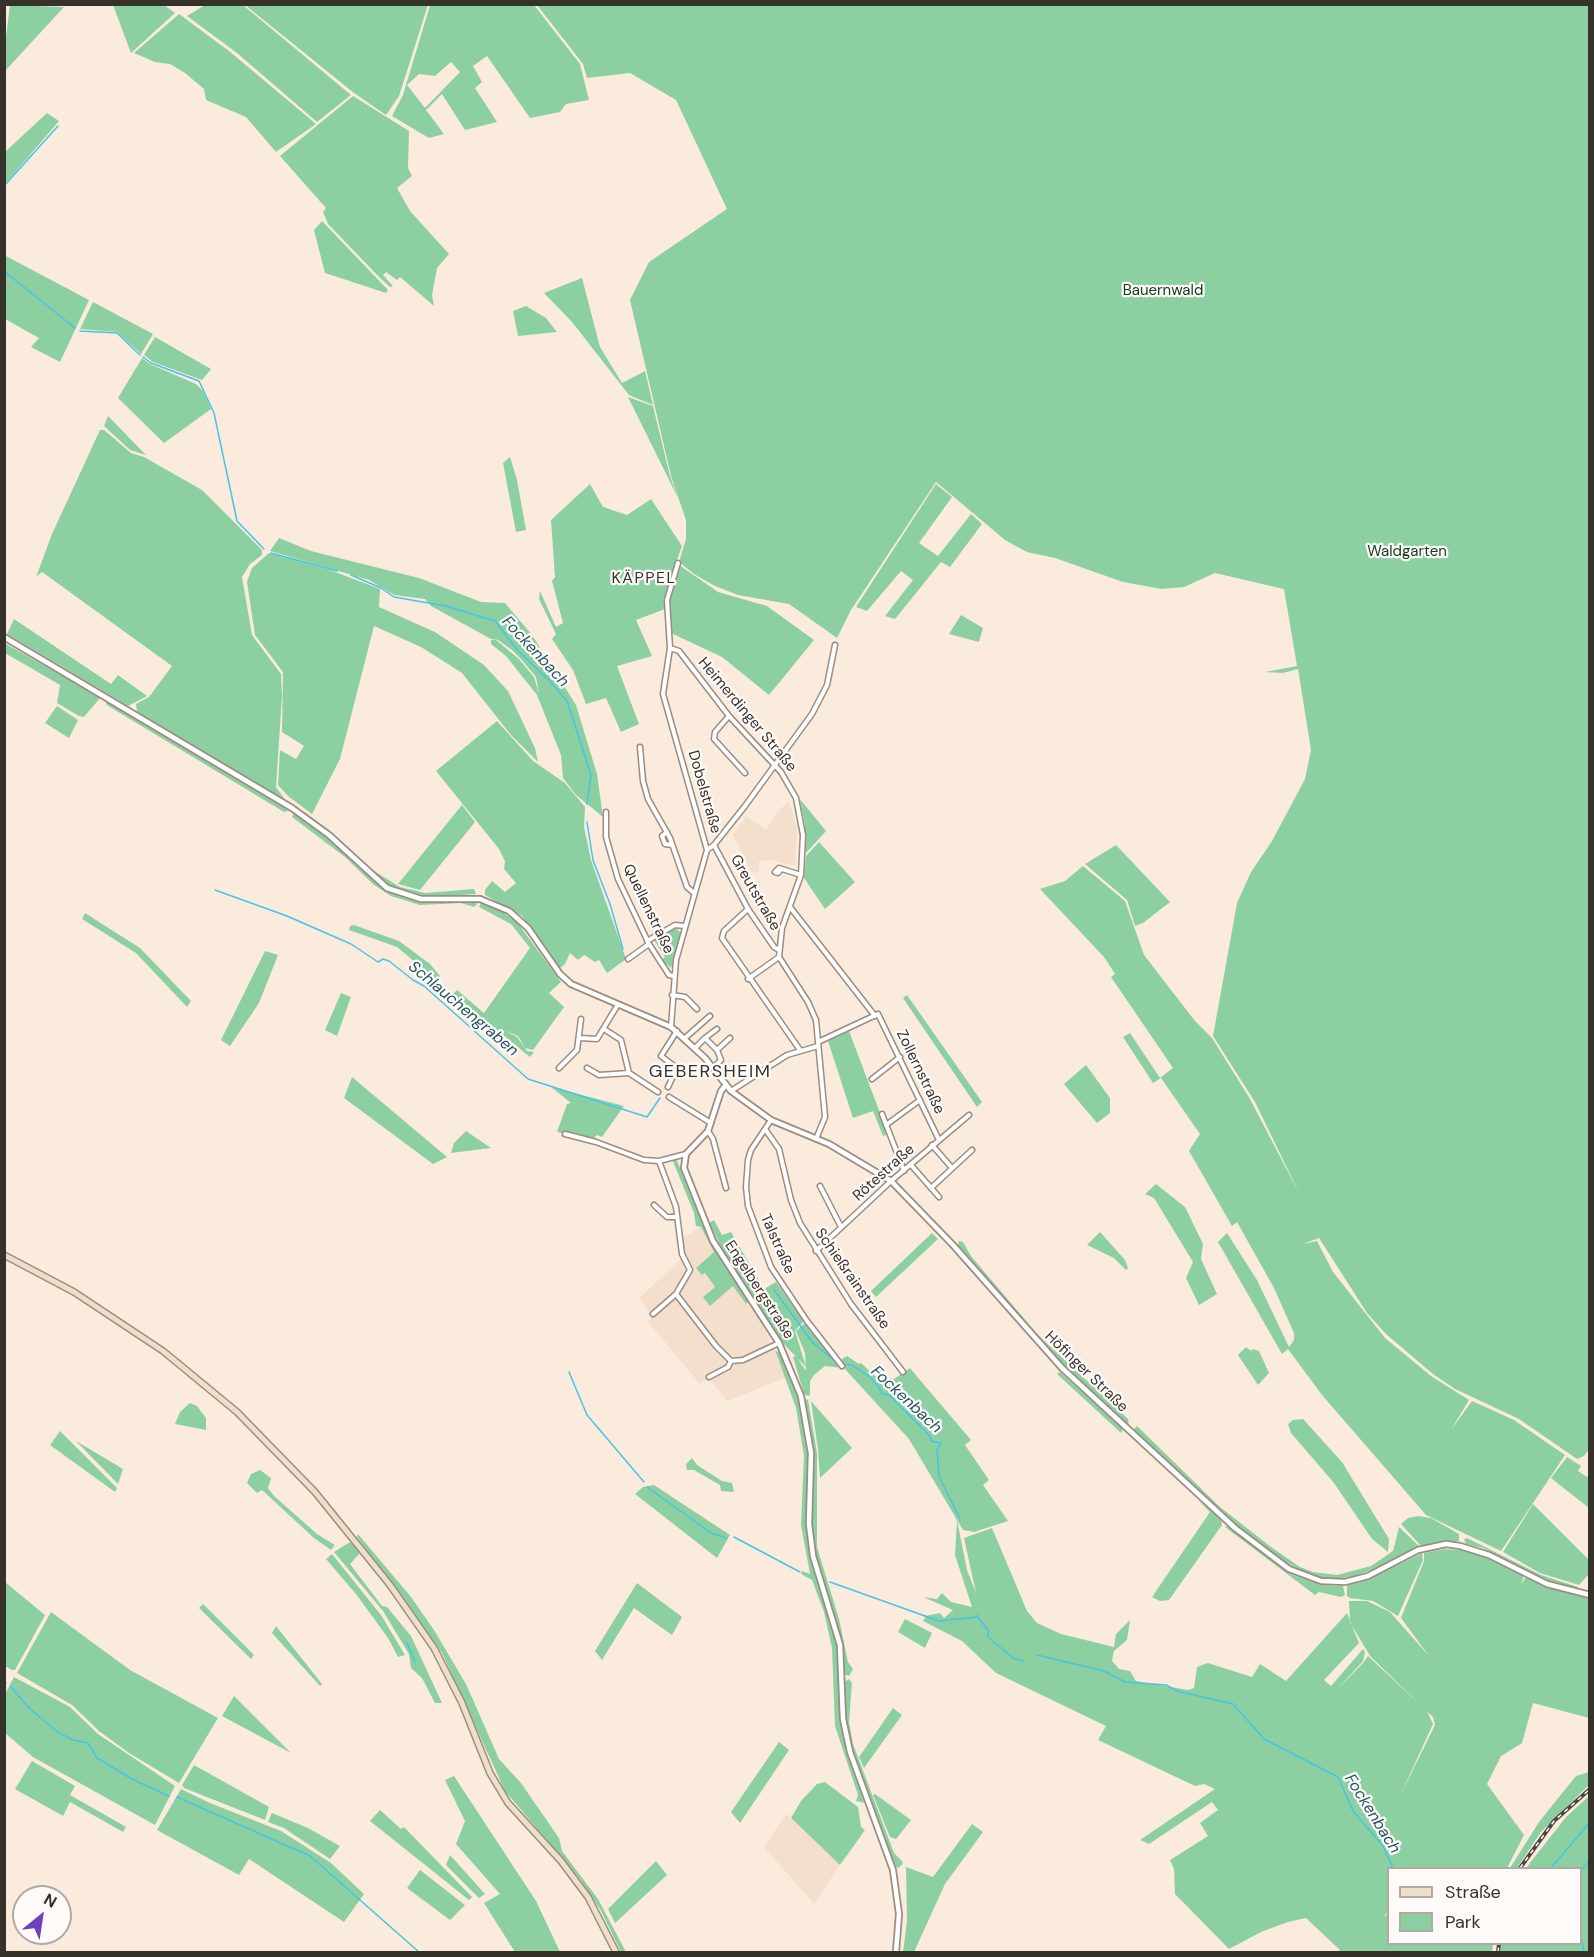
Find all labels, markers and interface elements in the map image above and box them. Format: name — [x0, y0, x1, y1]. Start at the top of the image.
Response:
park label: Bauernwald — [1123, 282, 1203, 300]
park label: Waldgarten — [1367, 543, 1447, 561]
district label: KÄPPEL — [612, 569, 676, 589]
water label: Fockenbach — [497, 613, 573, 691]
street label: Heimerdinger Straße — [694, 654, 800, 776]
street label: Dobelstraße — [684, 748, 724, 836]
street label: Greutstraße — [726, 852, 784, 934]
street label: Quellenstraße — [619, 861, 677, 957]
water label: Schlauchengraben — [404, 957, 522, 1061]
street label: Zollernstraße — [892, 1027, 948, 1117]
district label: GEBERSHEIM — [649, 1061, 771, 1083]
street label: Rötestraße — [850, 1141, 918, 1205]
street label: Talstraße — [756, 1211, 798, 1277]
street label: Schießrainstraße — [811, 1225, 893, 1333]
street label: Engelbergstraße — [720, 1237, 798, 1343]
street label: Höfinger Straße — [1041, 1328, 1131, 1416]
water label: Fockenbach — [867, 1362, 945, 1438]
water label: Fockenbach — [1340, 1771, 1404, 1857]
legend — [1387, 1867, 1582, 1945]
text: Straße — [1445, 1880, 1501, 1904]
north arrow — [12, 1885, 72, 1945]
text: N — [40, 1889, 61, 1913]
text: Park — [1445, 1910, 1481, 1934]

